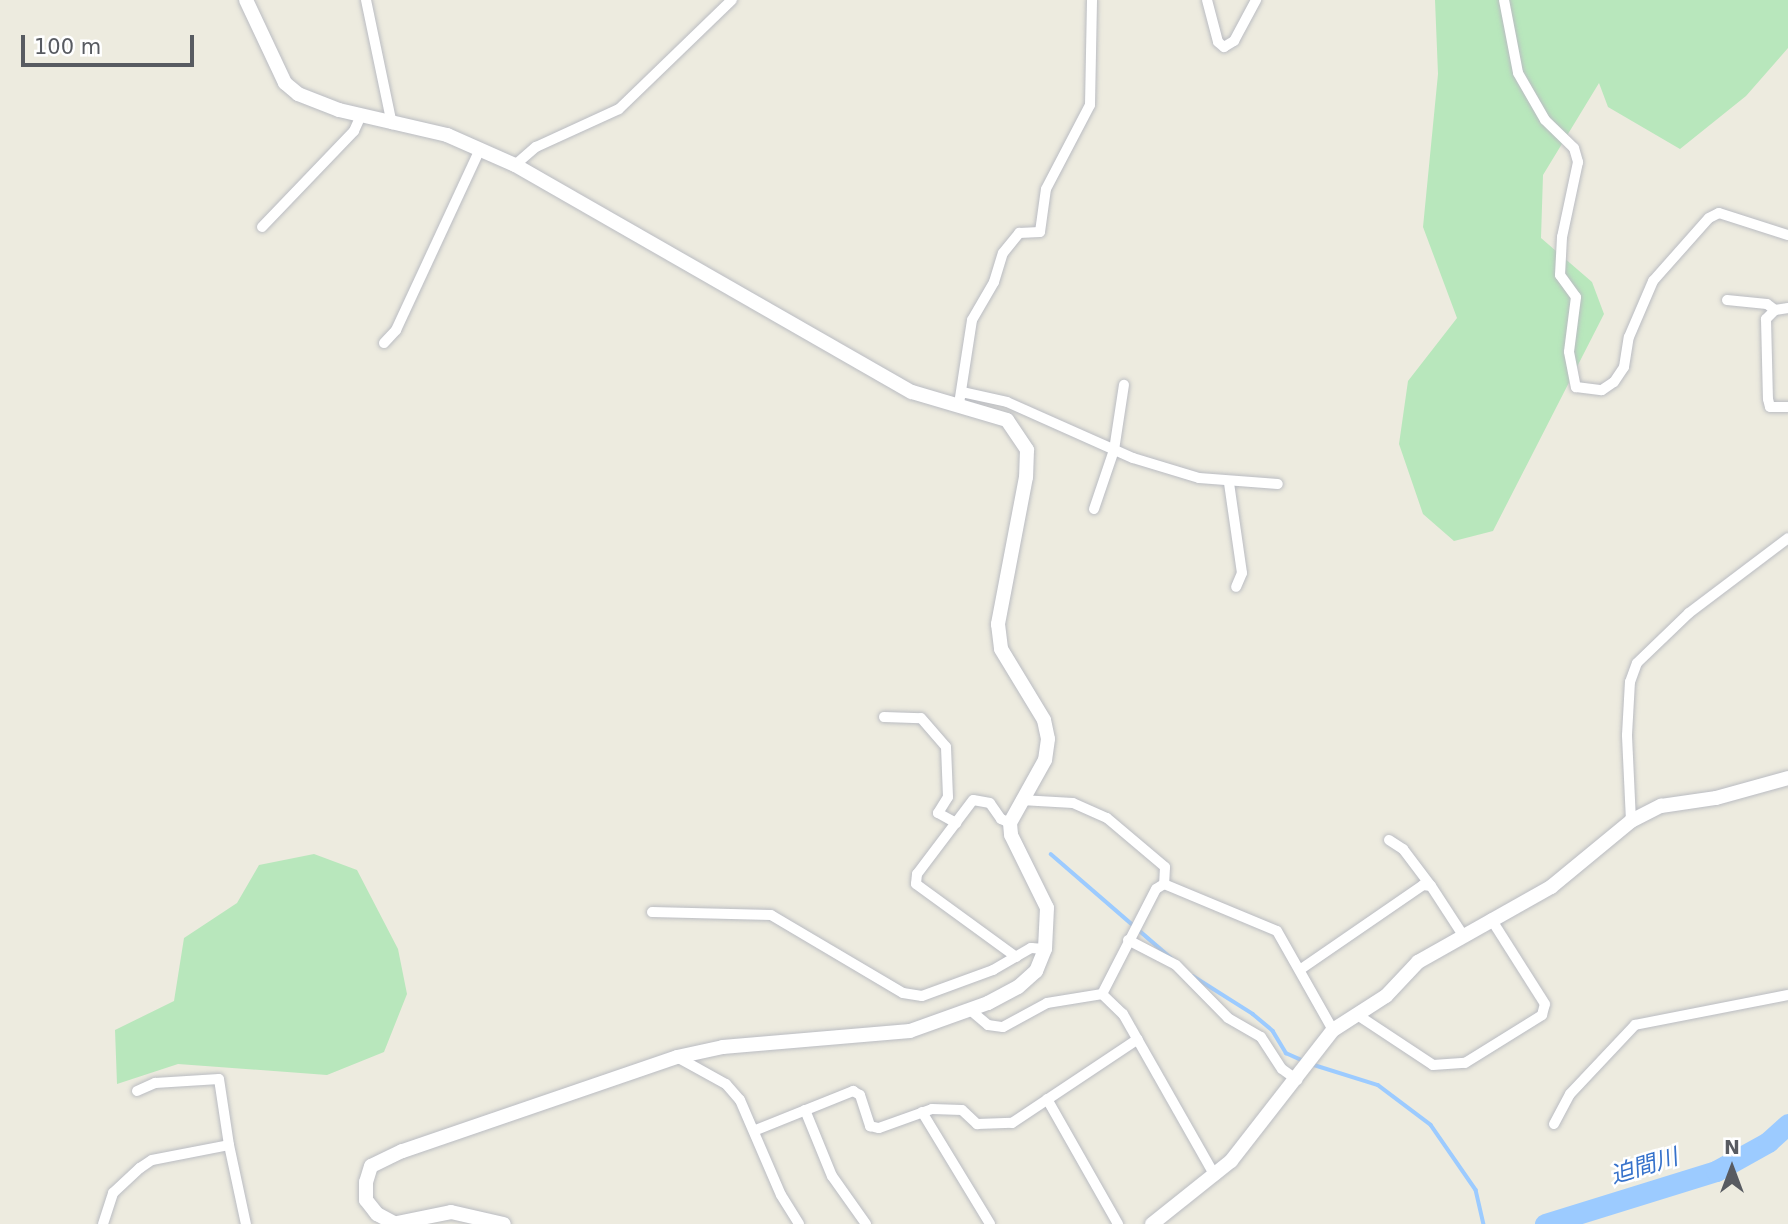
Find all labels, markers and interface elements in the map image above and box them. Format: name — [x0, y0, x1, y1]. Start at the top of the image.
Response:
scale bar — [24, 21, 198, 65]
text: 100 m — [34, 35, 101, 59]
north arrow — [1697, 1133, 1767, 1203]
text: N — [1724, 1136, 1740, 1158]
water label: 迫間川 — [1607, 1143, 1681, 1189]

